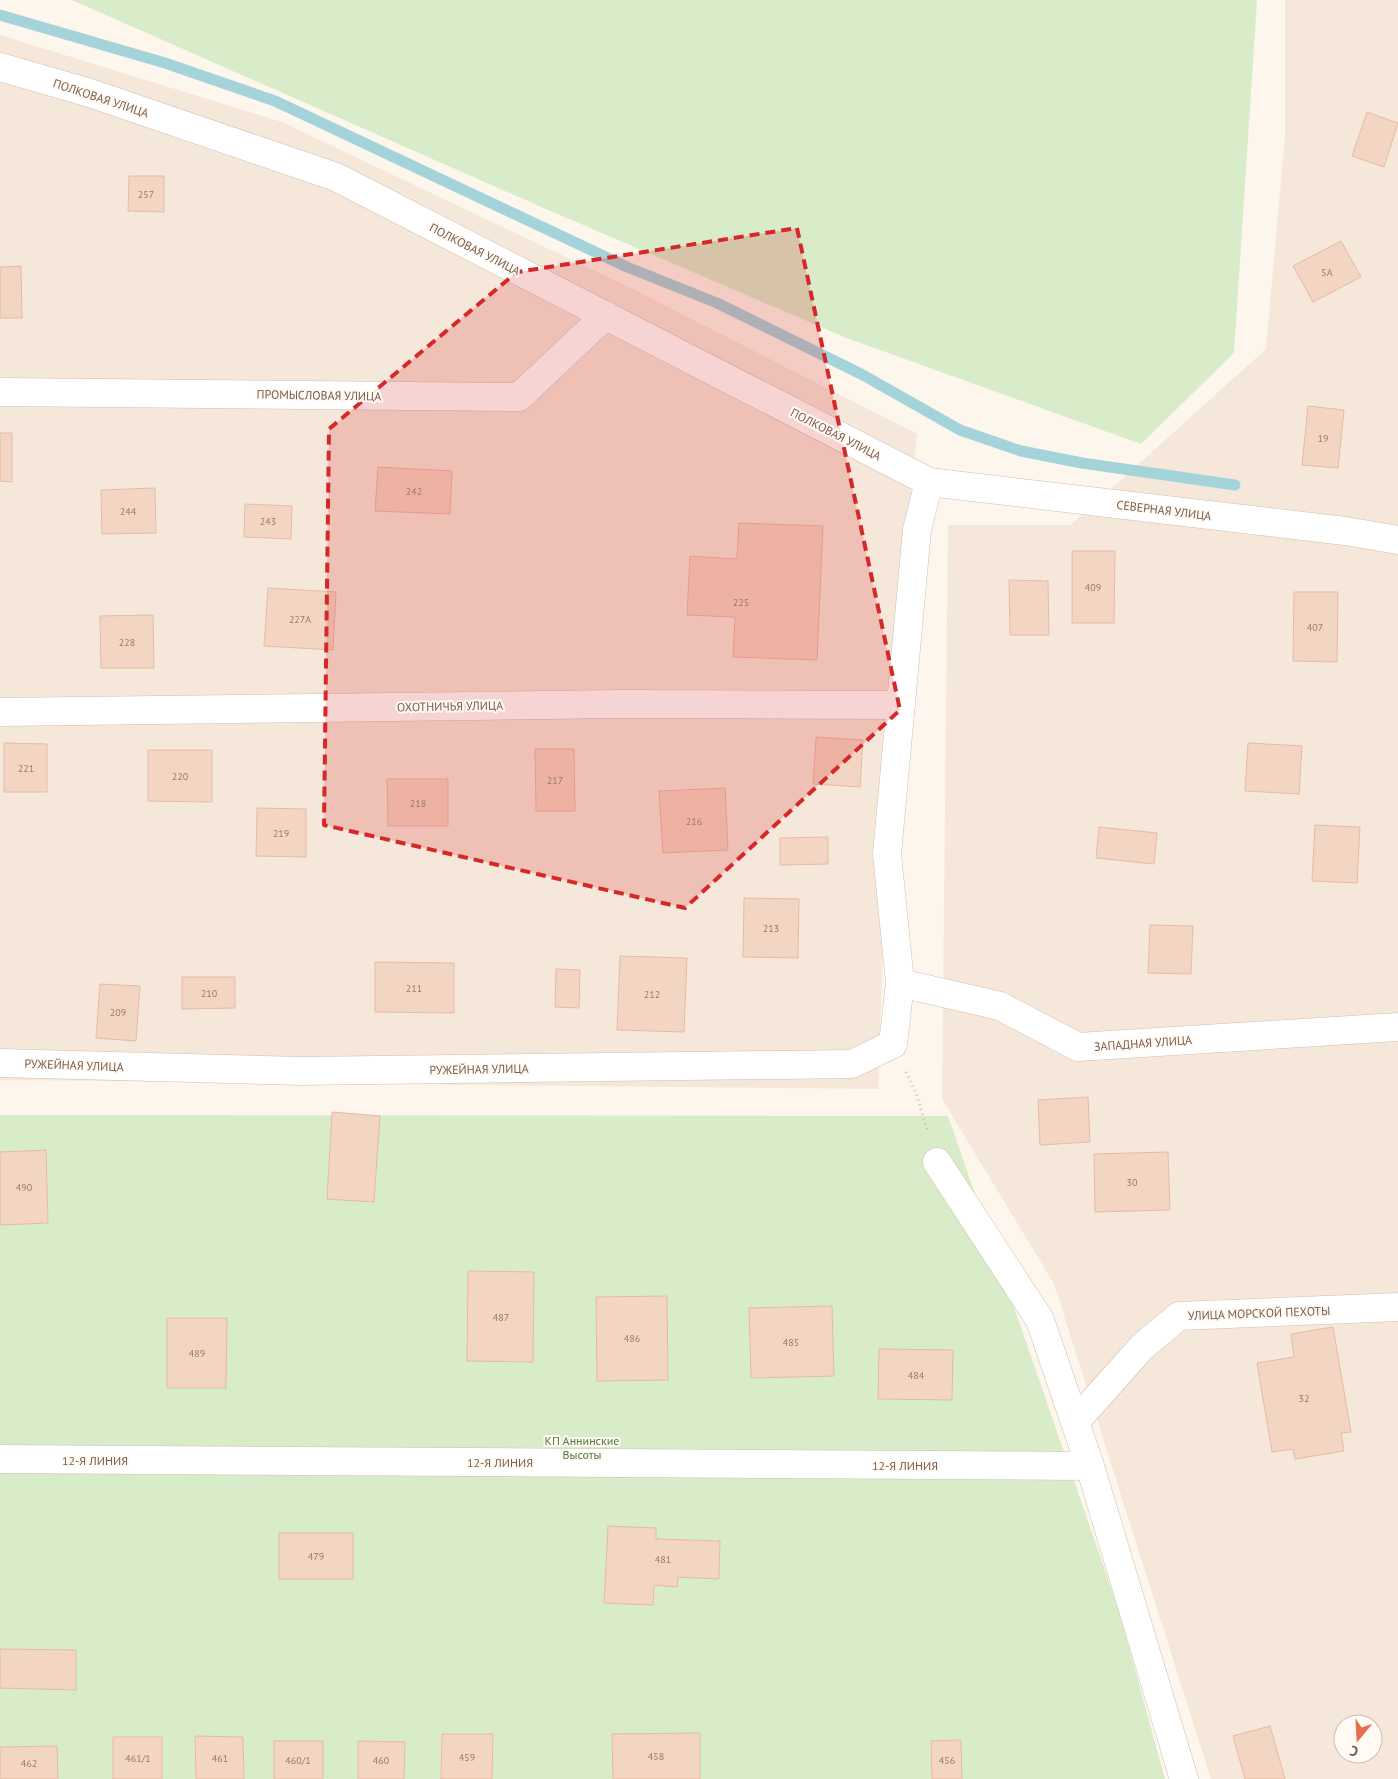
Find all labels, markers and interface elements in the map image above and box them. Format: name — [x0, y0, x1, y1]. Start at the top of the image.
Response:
street label: ПОЛКОВАЯ УЛИЦА — [51, 75, 151, 121]
house number: 257 — [138, 188, 154, 201]
street label: ПОЛКОВАЯ УЛИЦА — [427, 220, 523, 278]
house number: 5А — [1321, 266, 1333, 279]
street label: ПРОМЫСЛОВАЯ УЛИЦА — [256, 386, 382, 404]
street label: ПОЛКОВАЯ УЛИЦА — [788, 405, 884, 463]
house number: 19 — [1318, 432, 1328, 445]
house number: 242 — [406, 485, 422, 498]
street label: СЕВЕРНАЯ УЛИЦА — [1116, 497, 1212, 523]
house number: 244 — [120, 505, 137, 518]
house number: 243 — [260, 515, 276, 528]
house number: 409 — [1085, 581, 1101, 594]
house number: 225 — [733, 596, 749, 609]
house number: 227А — [289, 613, 311, 626]
house number: 407 — [1307, 621, 1323, 634]
house number: 228 — [119, 636, 135, 649]
street label: ОХОТНИЧЬЯ УЛИЦА — [397, 698, 503, 714]
house number: 221 — [18, 762, 34, 775]
house number: 220 — [172, 770, 189, 783]
house number: 217 — [547, 774, 563, 787]
house number: 218 — [410, 797, 426, 810]
house number: 216 — [686, 815, 702, 828]
house number: 219 — [273, 827, 289, 840]
house number: 213 — [763, 922, 779, 935]
house number: 211 — [406, 982, 422, 995]
house number: 210 — [201, 987, 218, 1000]
house number: 212 — [644, 988, 660, 1001]
house number: 209 — [110, 1006, 126, 1019]
street label: ЗАПАДНАЯ УЛИЦА — [1093, 1032, 1193, 1054]
street label: РУЖЕЙНАЯ УЛИЦА — [24, 1056, 124, 1074]
street label: РУЖЕЙНАЯ УЛИЦА — [429, 1061, 529, 1077]
house number: 30 — [1127, 1176, 1138, 1189]
house number: 490 — [16, 1181, 33, 1194]
street label: УЛИЦА МОРСКОЙ ПЕХОТЫ — [1187, 1303, 1331, 1323]
house number: 487 — [493, 1311, 509, 1324]
house number: 486 — [624, 1332, 640, 1345]
house number: 485 — [783, 1336, 799, 1349]
house number: 489 — [189, 1347, 205, 1360]
house number: 484 — [908, 1369, 925, 1382]
house number: 32 — [1299, 1392, 1309, 1405]
park label: КП Аннинские Высоты — [545, 1433, 619, 1462]
street label: 12-Я ЛИНИЯ — [62, 1453, 128, 1468]
street label: 12-Я ЛИНИЯ — [467, 1455, 533, 1470]
street label: 12-Я ЛИНИЯ — [872, 1458, 938, 1473]
house number: 479 — [308, 1550, 324, 1563]
house number: 481 — [655, 1553, 671, 1566]
north arrow — [1333, 1714, 1383, 1764]
text: С — [1347, 1742, 1360, 1761]
house number: 458 — [648, 1750, 664, 1763]
house number: 459 — [459, 1751, 475, 1764]
house number: 461/1 — [125, 1752, 151, 1765]
house number: 461 — [212, 1752, 228, 1765]
house number: 460/1 — [285, 1754, 311, 1767]
house number: 460 — [373, 1754, 390, 1767]
house number: 456 — [939, 1754, 955, 1767]
house number: 462 — [21, 1757, 37, 1770]

